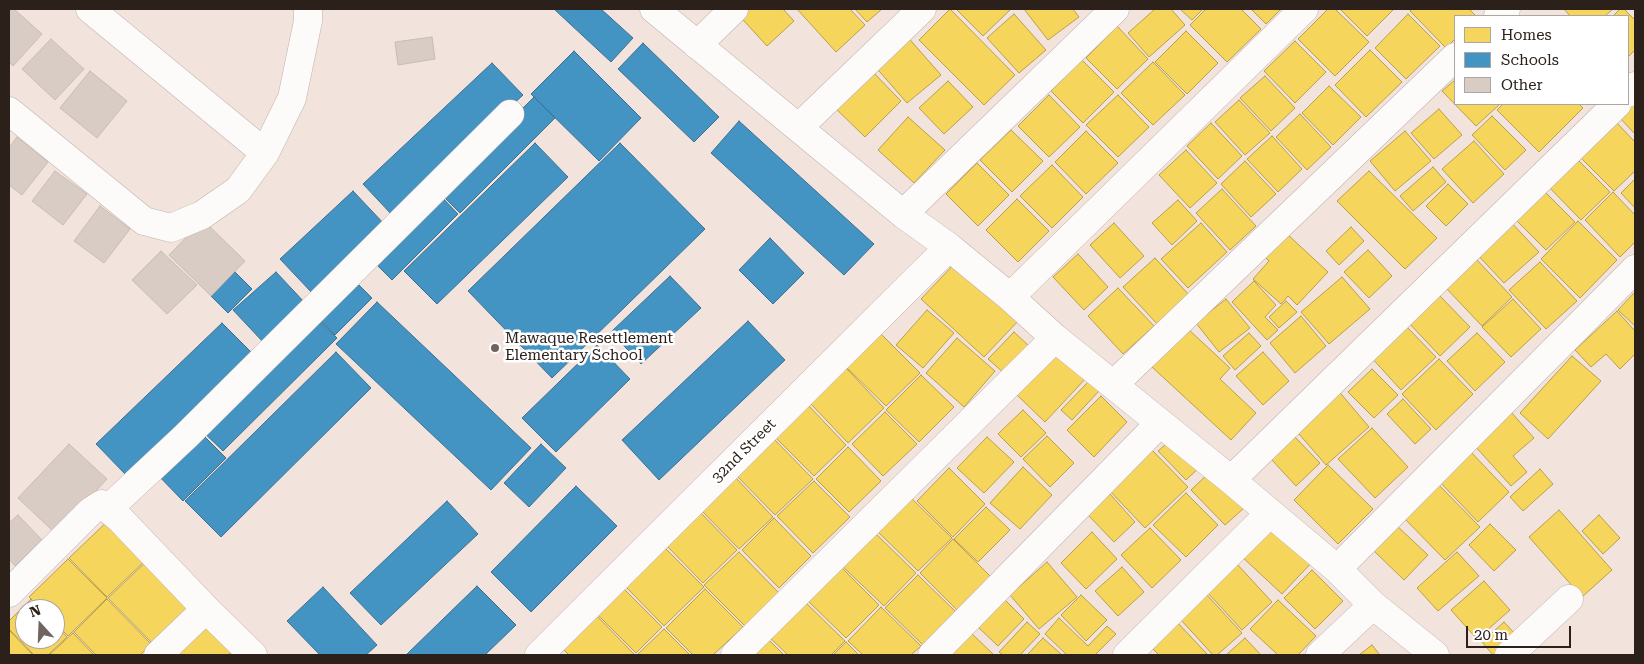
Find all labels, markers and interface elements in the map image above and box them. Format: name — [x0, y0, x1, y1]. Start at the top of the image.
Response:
legend — [1454, 15, 1629, 105]
text: Homes — [1501, 26, 1552, 44]
text: Schools — [1501, 51, 1559, 69]
text: Other — [1501, 76, 1543, 94]
place label: Mawaque Resettlement Elementary School — [505, 330, 673, 365]
marker: Mawaque Resettlement Elementary School — [489, 342, 501, 354]
street label: 32nd Street — [708, 415, 780, 487]
north arrow — [15, 599, 65, 649]
text: N — [27, 601, 43, 620]
scale bar — [1469, 616, 1574, 648]
text: 20 m — [1474, 626, 1508, 644]

